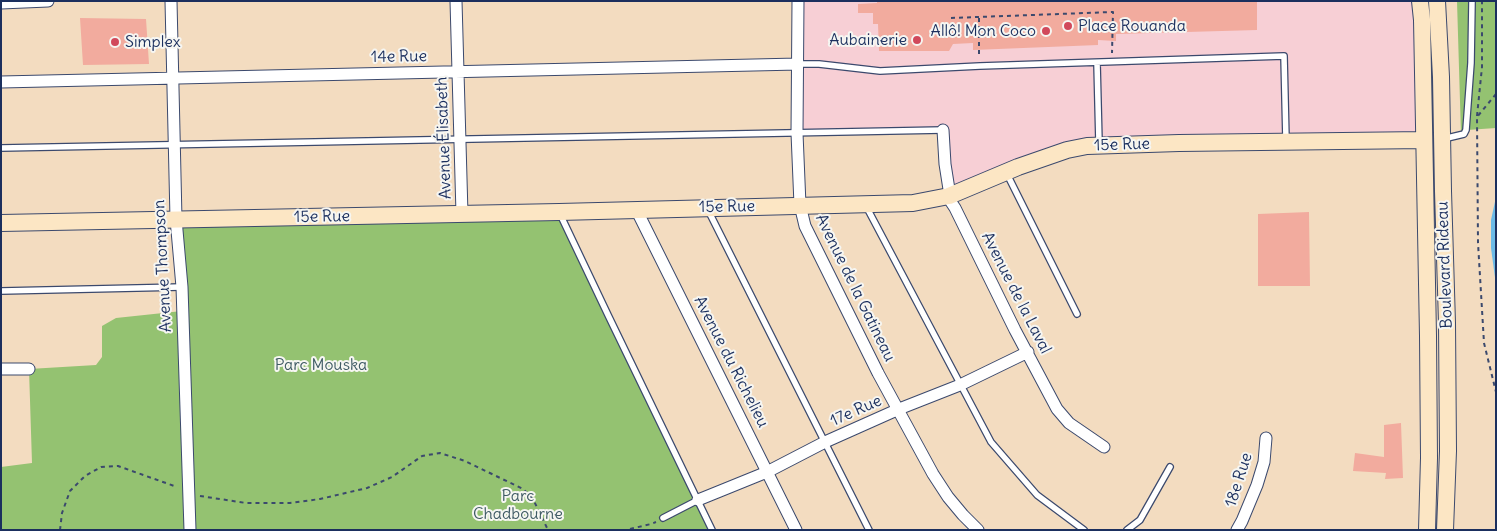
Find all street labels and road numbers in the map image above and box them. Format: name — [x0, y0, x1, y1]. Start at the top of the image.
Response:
street label: 14e Rue — [371, 47, 427, 67]
street label: Avenue Élisabeth — [432, 76, 456, 200]
street label: 15e Rue — [1094, 134, 1150, 156]
street label: 15e Rue — [699, 197, 755, 217]
street label: Avenue Thompson — [150, 199, 176, 333]
street label: Boulevard Rideau — [1433, 201, 1457, 329]
street label: 15e Rue — [294, 207, 350, 227]
street label: Avenue de la Gatineau — [811, 211, 899, 365]
street label: Avenue de la Laval — [977, 229, 1055, 357]
street label: Avenue du Richelieu — [690, 293, 772, 431]
street label: 17e Rue — [827, 391, 885, 431]
street label: 18e Rue — [1221, 450, 1257, 510]

